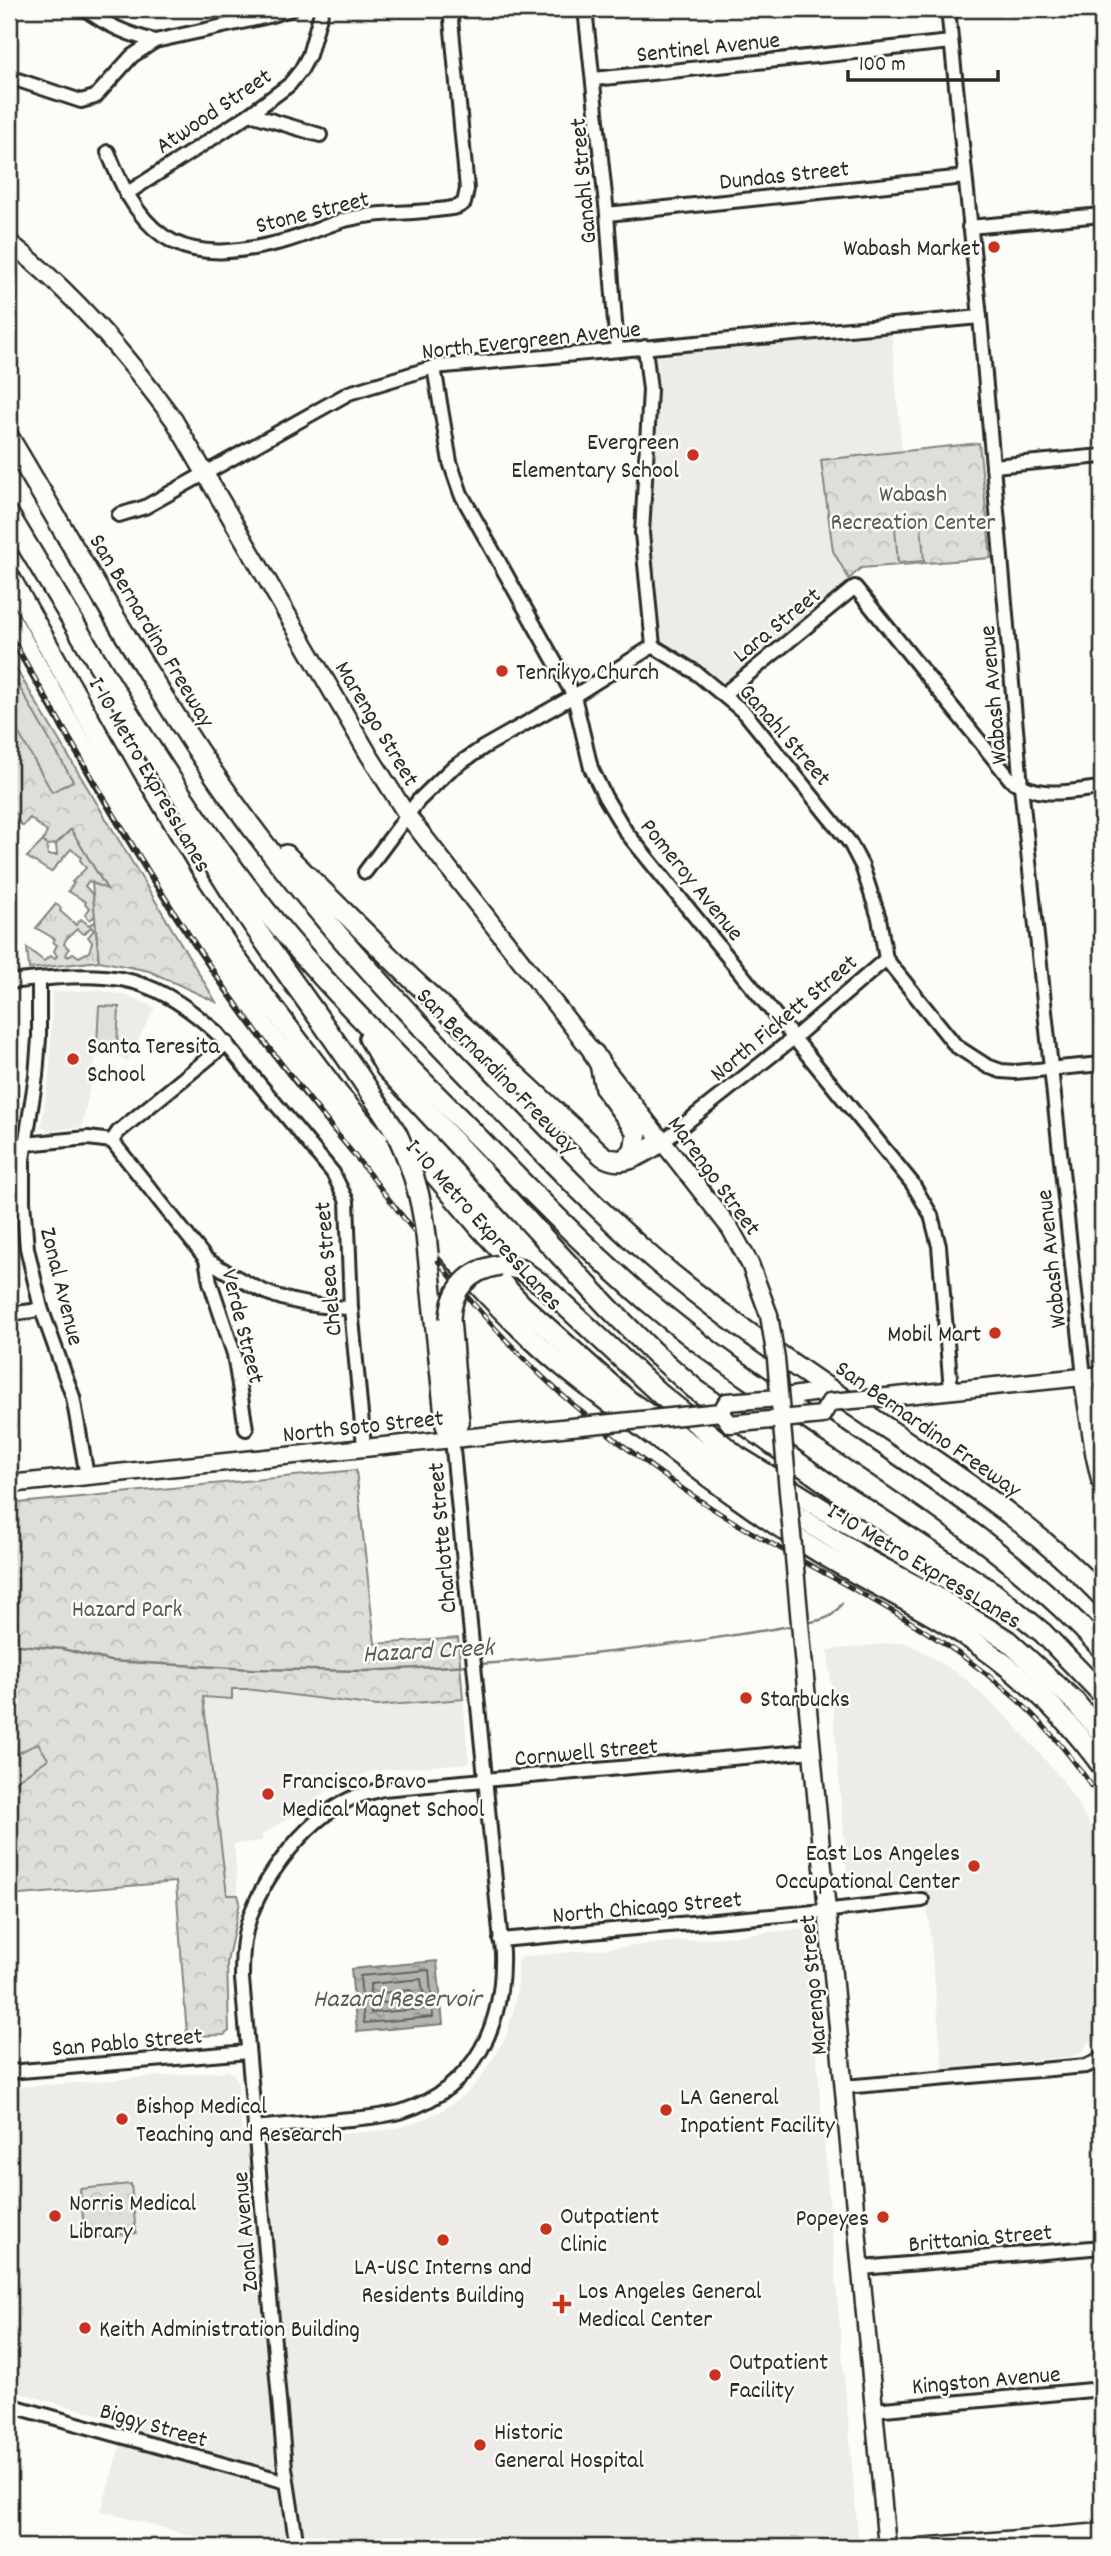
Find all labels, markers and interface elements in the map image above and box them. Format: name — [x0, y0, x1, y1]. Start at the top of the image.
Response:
street label: Sentinel Avenue — [635, 25, 782, 73]
scale bar — [848, 38, 999, 82]
text: 100 m — [859, 51, 906, 81]
street label: Atwood Street — [150, 61, 280, 164]
street label: Ganahl Street — [563, 116, 607, 245]
street label: Dundas Street — [718, 153, 851, 201]
street label: Stone Street — [253, 183, 373, 244]
place label: Wabash Market — [843, 233, 980, 267]
marker: Wabash Market — [986, 239, 1002, 255]
street label: North Evergreen Avenue — [420, 314, 642, 370]
place label: Evergreen Elementary School — [511, 427, 679, 489]
marker: Evergreen Elementary School — [685, 447, 701, 463]
park label: Wabash Recreation Center — [831, 479, 996, 541]
street label: San Bernardino Freeway — [79, 528, 222, 736]
street label: Lara Street — [726, 580, 830, 673]
street label: Wabash Avenue — [972, 624, 1018, 765]
street label: Marengo Street — [325, 655, 426, 794]
place label: Tenrikyo Church — [516, 657, 659, 691]
marker: Tenrikyo Church — [494, 663, 510, 679]
street label: I-10 Metro ExpressLanes — [78, 671, 218, 880]
street label: Ganahl Street — [729, 677, 838, 795]
street label: Pomeroy Avenue — [631, 812, 751, 950]
street label: North Fickett Street — [704, 947, 866, 1091]
street label: San Bernardino Freeway — [407, 981, 586, 1164]
place label: Santa Teresita School — [87, 1031, 221, 1093]
marker: Santa Teresita School — [65, 1051, 81, 1067]
street label: Marengo Street — [657, 1110, 768, 1244]
street label: I-10 Metro ExpressLanes — [396, 1132, 569, 1320]
street label: Wabash Avenue — [1029, 1188, 1077, 1330]
street label: Chelsea Street — [307, 1200, 353, 1337]
street label: Zonal Avenue — [29, 1224, 91, 1349]
street label: Verde Street — [210, 1266, 272, 1388]
place label: Mobil Mart — [887, 1319, 981, 1353]
marker: Mobil Mart — [987, 1325, 1003, 1341]
street label: San Bernardino Freeway — [827, 1353, 1028, 1508]
street label: North Soto Street — [281, 1403, 445, 1453]
street label: Charlotte Street — [420, 1461, 468, 1615]
street label: I-10 Metro ExpressLanes — [820, 1496, 1027, 1639]
park label: Hazard Park — [72, 1594, 182, 1628]
water label: Hazard Creek — [362, 1630, 497, 1674]
place label: Starbucks — [760, 1684, 850, 1718]
marker: Starbucks — [738, 1690, 754, 1706]
street label: Cornwell Street — [513, 1731, 659, 1777]
place label: Francisco Bravo Medical Magnet School — [282, 1766, 485, 1828]
marker: Francisco Bravo Medical Magnet School — [260, 1786, 276, 1802]
place label: East Los Angeles Occupational Center — [775, 1838, 960, 1900]
marker: East Los Angeles Occupational Center — [966, 1858, 982, 1874]
street label: North Chicago Street — [551, 1884, 743, 1934]
street label: Marengo Street — [792, 1913, 838, 2056]
water label: Hazard Reservoir — [313, 1982, 485, 2019]
street label: San Pablo Street — [50, 2020, 204, 2068]
place label: LA General Inpatient Facility — [680, 2082, 836, 2144]
place label: Bishop Medical Teaching and Research — [136, 2091, 342, 2153]
marker: LA General Inpatient Facility — [658, 2102, 674, 2118]
marker: Bishop Medical Teaching and Research — [114, 2111, 130, 2127]
street label: Zonal Avenue — [225, 2170, 269, 2293]
place label: Norris Medical Library — [69, 2188, 197, 2250]
place label: Outpatient Clinic — [560, 2201, 659, 2263]
place label: Popeyes — [795, 2203, 869, 2237]
marker: Norris Medical Library — [47, 2208, 63, 2224]
marker: Popeyes — [875, 2209, 891, 2225]
street label: Brittania Street — [907, 2217, 1054, 2263]
marker: Outpatient Clinic — [538, 2221, 554, 2237]
marker: LA-USC Interns and Residents Building — [435, 2232, 451, 2248]
place label: LA-USC Interns and Residents Building — [354, 2252, 532, 2314]
place label: Los Angeles General Medical Center — [578, 2276, 762, 2338]
marker: Los Angeles General Medical Center — [552, 2294, 572, 2314]
place label: Keith Administration Building — [99, 2314, 360, 2348]
marker: Keith Administration Building — [77, 2320, 93, 2336]
place label: Outpatient Facility — [729, 2347, 828, 2409]
street label: Kingston Avenue — [911, 2359, 1062, 2405]
marker: Outpatient Facility — [707, 2367, 723, 2383]
street label: Biggy Street — [95, 2395, 211, 2458]
place label: Historic General Hospital — [494, 2417, 644, 2479]
marker: Historic General Hospital — [472, 2437, 488, 2453]

